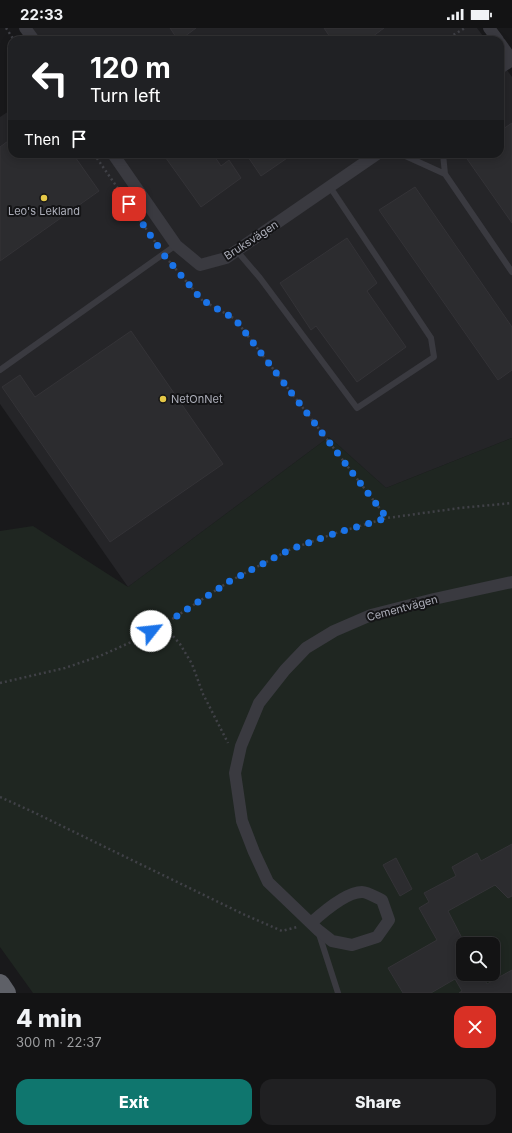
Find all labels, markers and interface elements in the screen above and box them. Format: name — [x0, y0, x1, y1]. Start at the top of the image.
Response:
text: 22:33 — [20, 5, 63, 24]
text: 120 m — [90, 51, 171, 85]
icon: left — [24, 52, 76, 104]
text: Turn left — [90, 85, 160, 106]
icon: arrive — [68, 128, 90, 150]
text: Then — [24, 130, 60, 149]
pin — [112, 187, 146, 221]
marker: Leo's Lekland — [39, 193, 49, 203]
icon: arrive — [118, 193, 140, 215]
place label: Leo's Lekland — [8, 204, 80, 218]
street label: Bruksvägen — [221, 217, 281, 263]
place label: NetOnNet — [171, 392, 223, 406]
marker: NetOnNet — [158, 394, 168, 404]
street label: Cementvägen — [365, 592, 439, 624]
position arrow — [130, 610, 172, 652]
map controls — [456, 937, 500, 981]
button: search — [456, 937, 500, 981]
text: 4 min — [16, 1004, 82, 1033]
button: close — [454, 1006, 496, 1048]
text: 300 m · 22:37 — [16, 1034, 102, 1050]
button: Exit — [16, 1079, 252, 1125]
button: Share — [260, 1079, 496, 1125]

